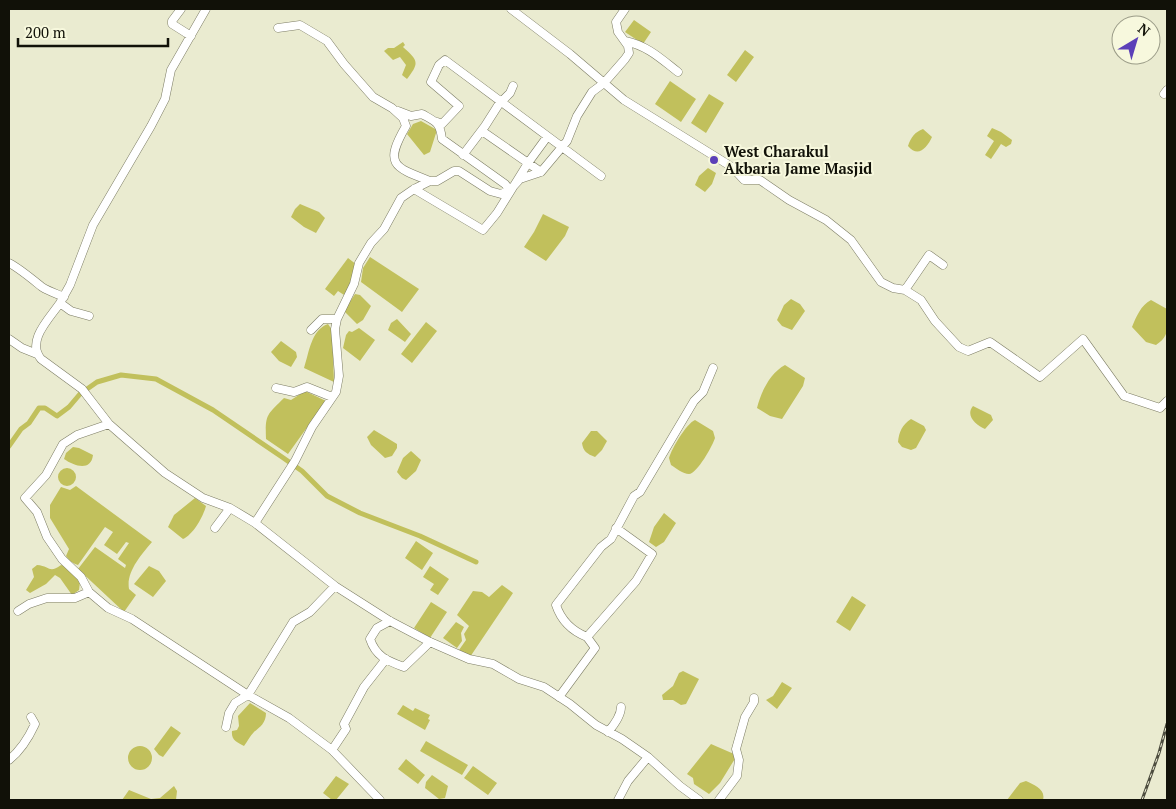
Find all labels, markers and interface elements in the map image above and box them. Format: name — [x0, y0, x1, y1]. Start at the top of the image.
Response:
scale bar — [18, 15, 168, 47]
north arrow — [1111, 15, 1161, 65]
text: N — [1134, 19, 1155, 40]
text: 200 m — [25, 22, 66, 42]
place label: West Charakul Akbaria Jame Masjid — [724, 141, 872, 178]
marker: West Charakul Akbaria Jame Masjid — [708, 154, 720, 166]

